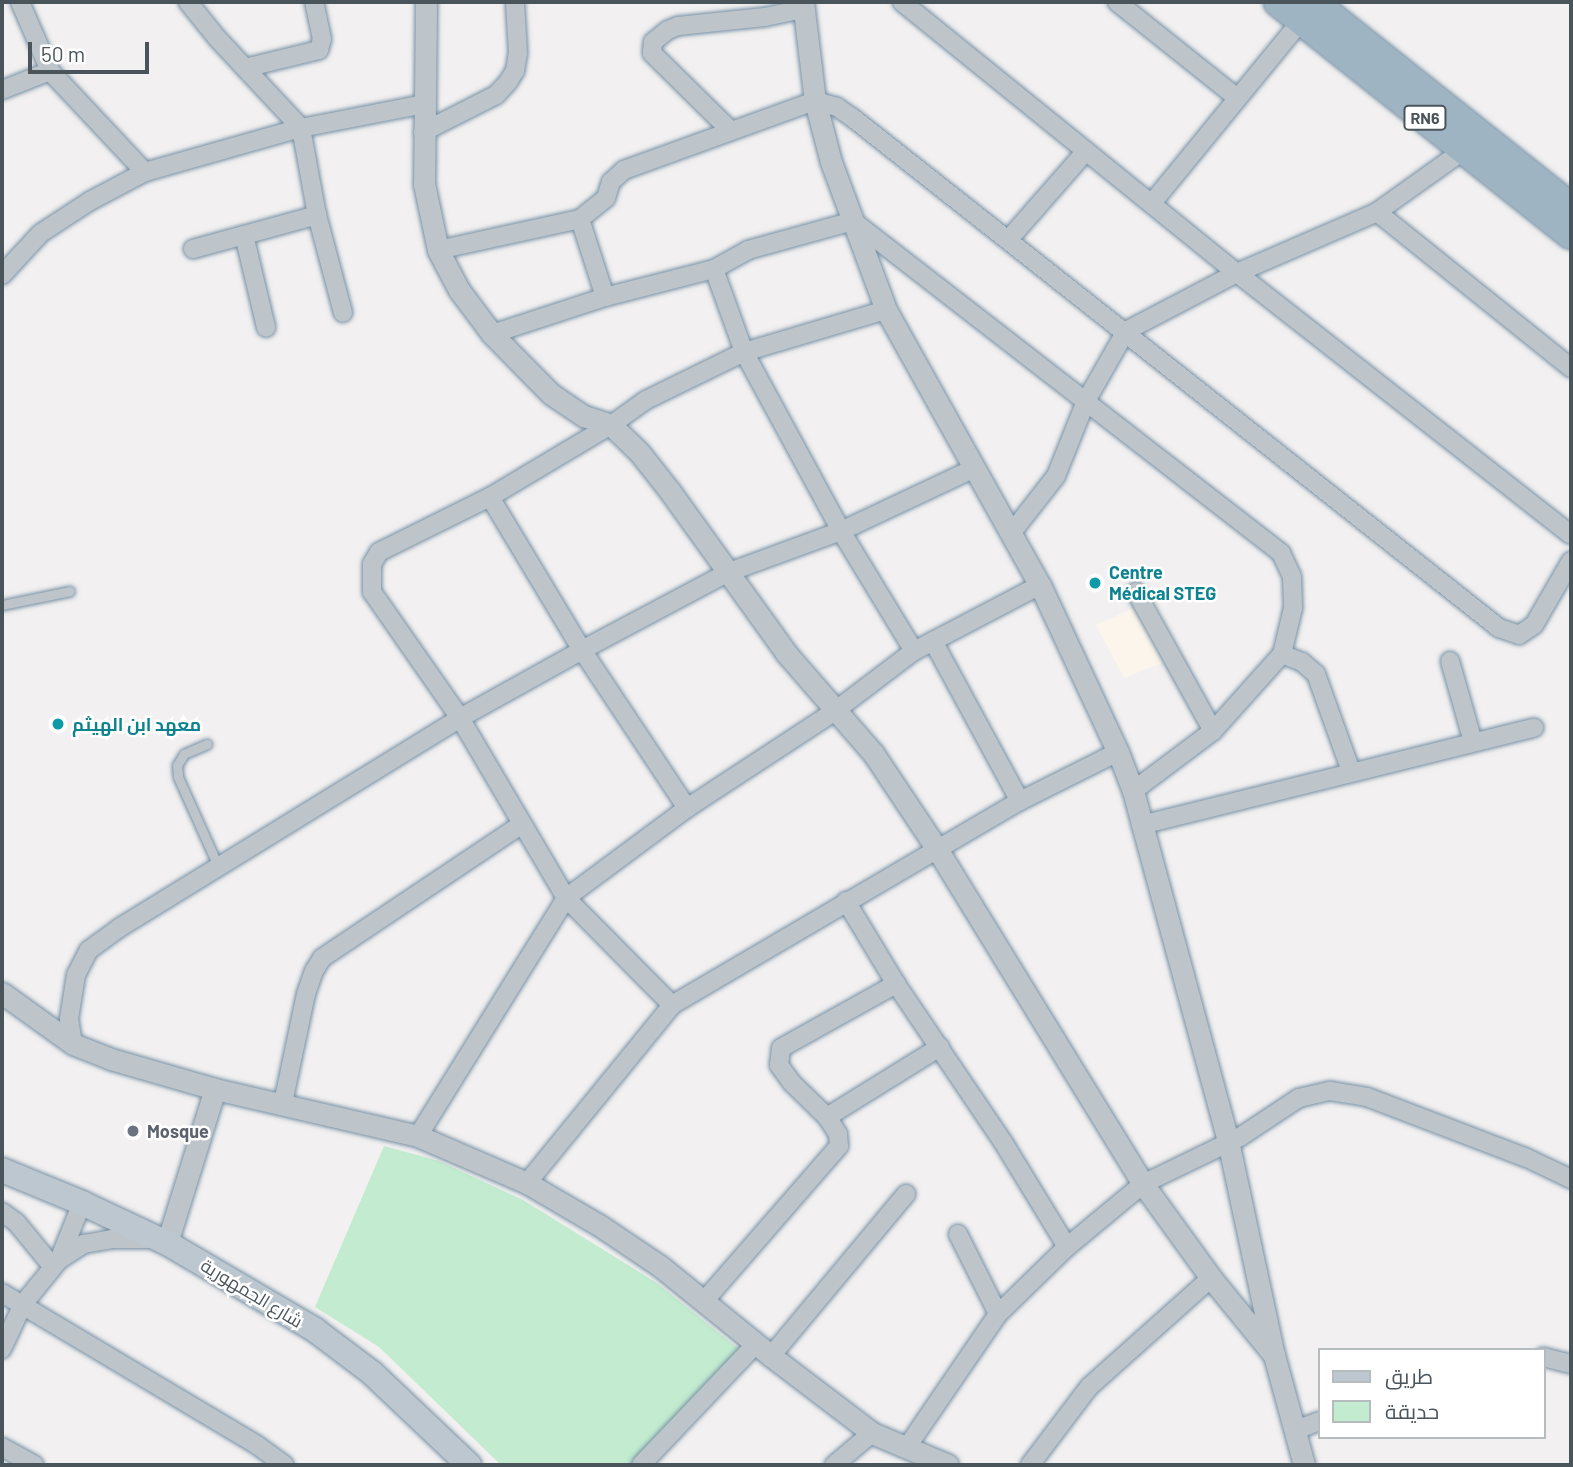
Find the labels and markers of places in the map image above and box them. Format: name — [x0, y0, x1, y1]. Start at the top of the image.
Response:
place label: Centre Médical STEG — [1109, 562, 1216, 604]
marker: Centre Médical STEG — [1087, 575, 1103, 591]
place label: معهد ابن الهيثم — [72, 713, 201, 735]
marker: معهد ابن الهيثم — [50, 716, 66, 732]
place label: Mosque — [147, 1120, 209, 1142]
marker: Mosque — [125, 1123, 141, 1139]

